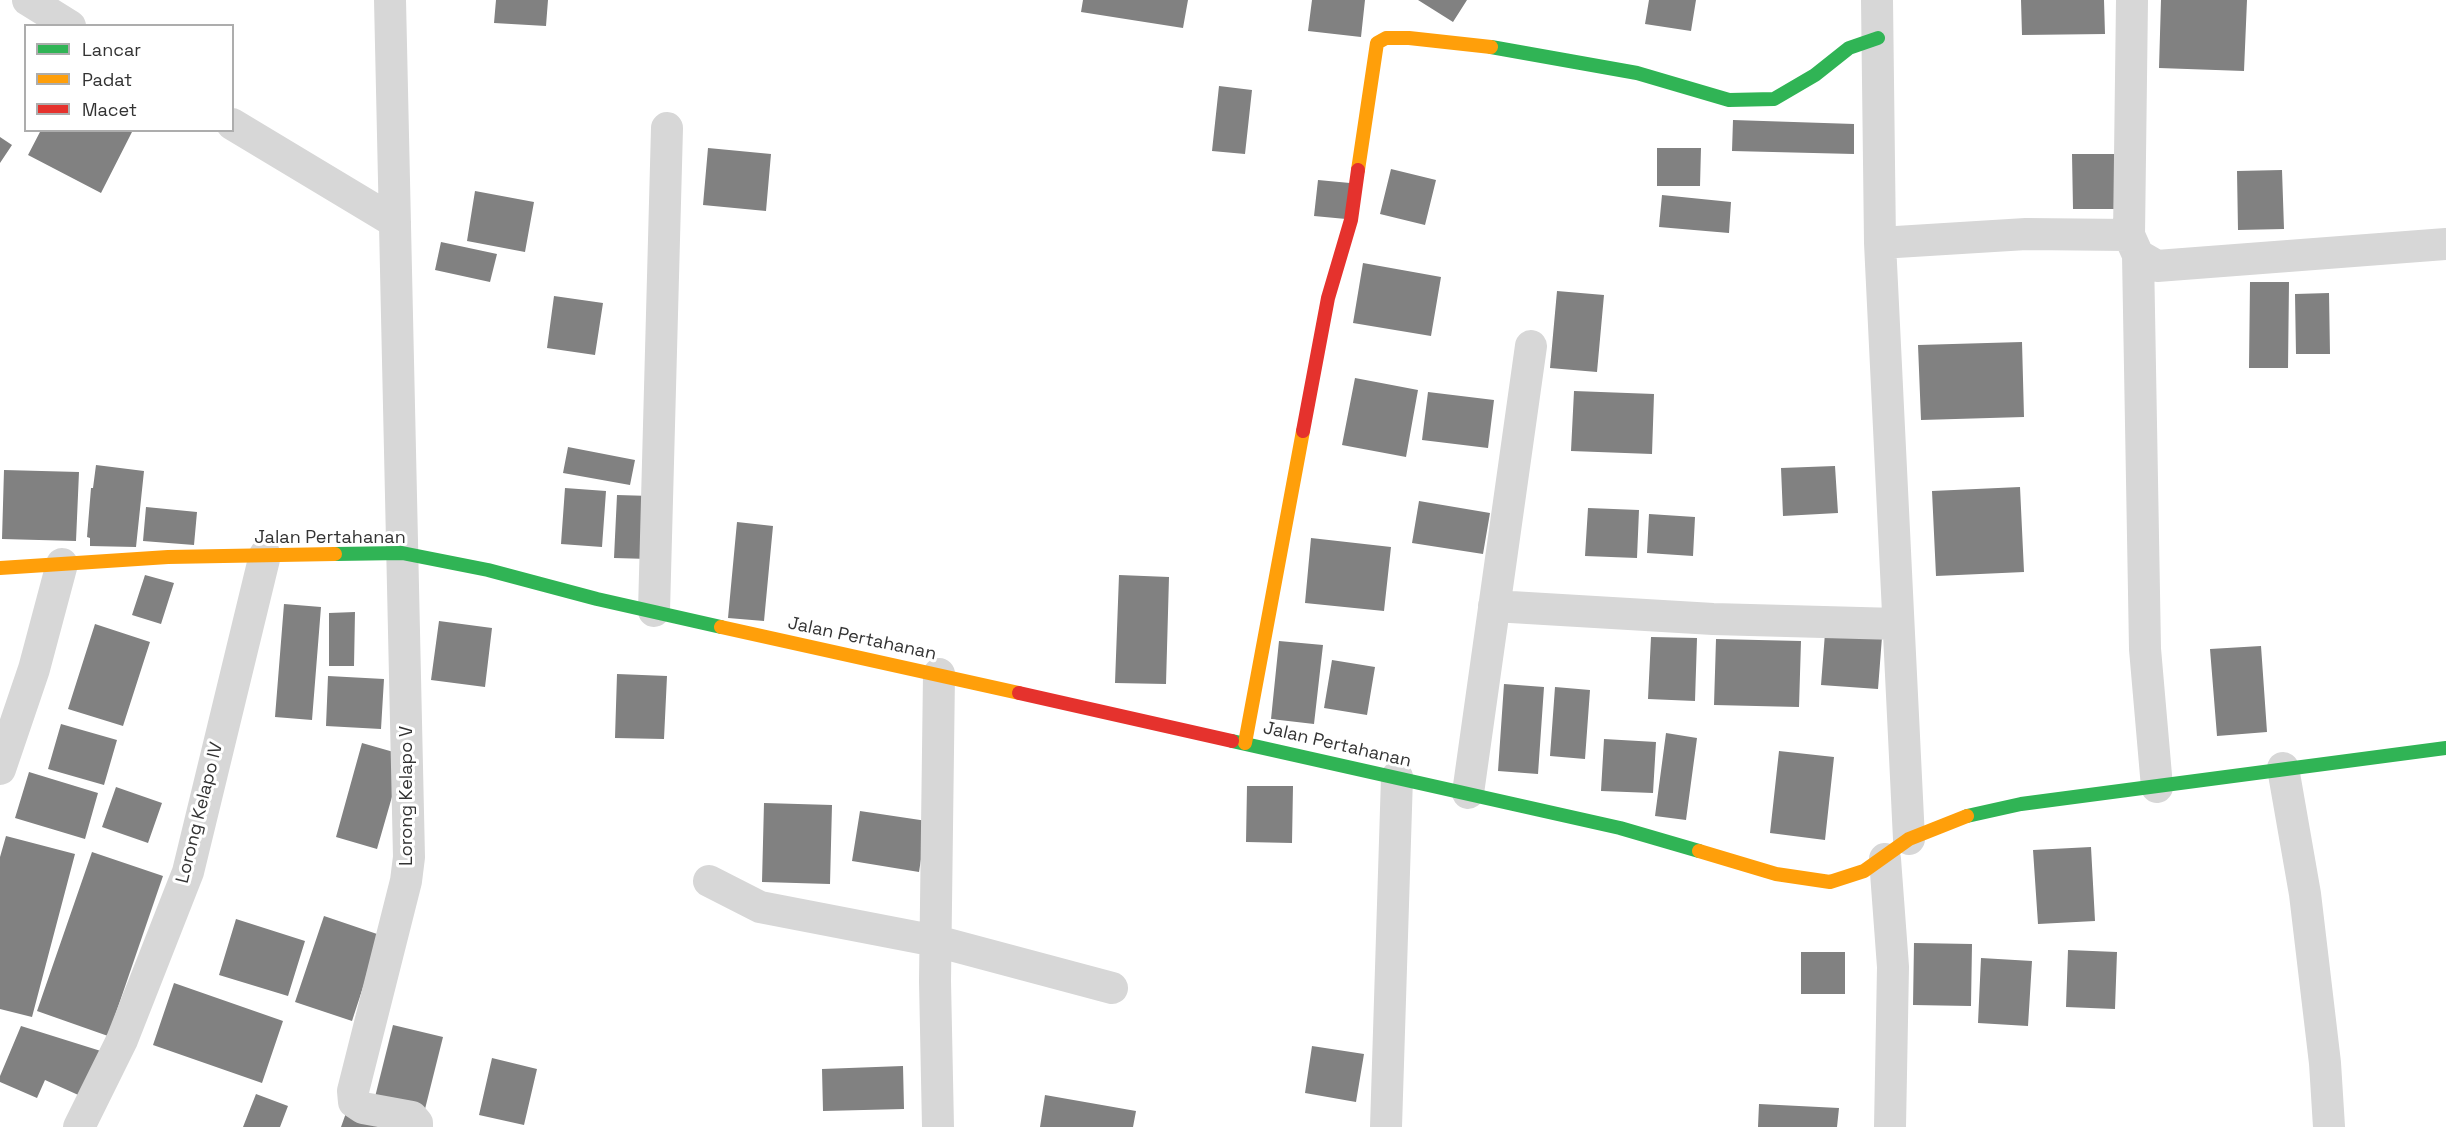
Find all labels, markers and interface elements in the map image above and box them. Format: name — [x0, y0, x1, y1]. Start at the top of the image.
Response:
legend — [24, 24, 234, 132]
text: Lancar — [82, 38, 141, 61]
text: Padat — [82, 68, 132, 91]
text: Macet — [82, 98, 137, 121]
street label: Jalan Pertahanan — [254, 527, 406, 549]
street label: Jalan Pertahanan — [786, 613, 938, 665]
street label: Jalan Pertahanan — [1261, 717, 1413, 773]
street label: Lorong Kelapo V — [396, 726, 418, 866]
street label: Lorong Kelapo IV — [172, 740, 228, 886]

